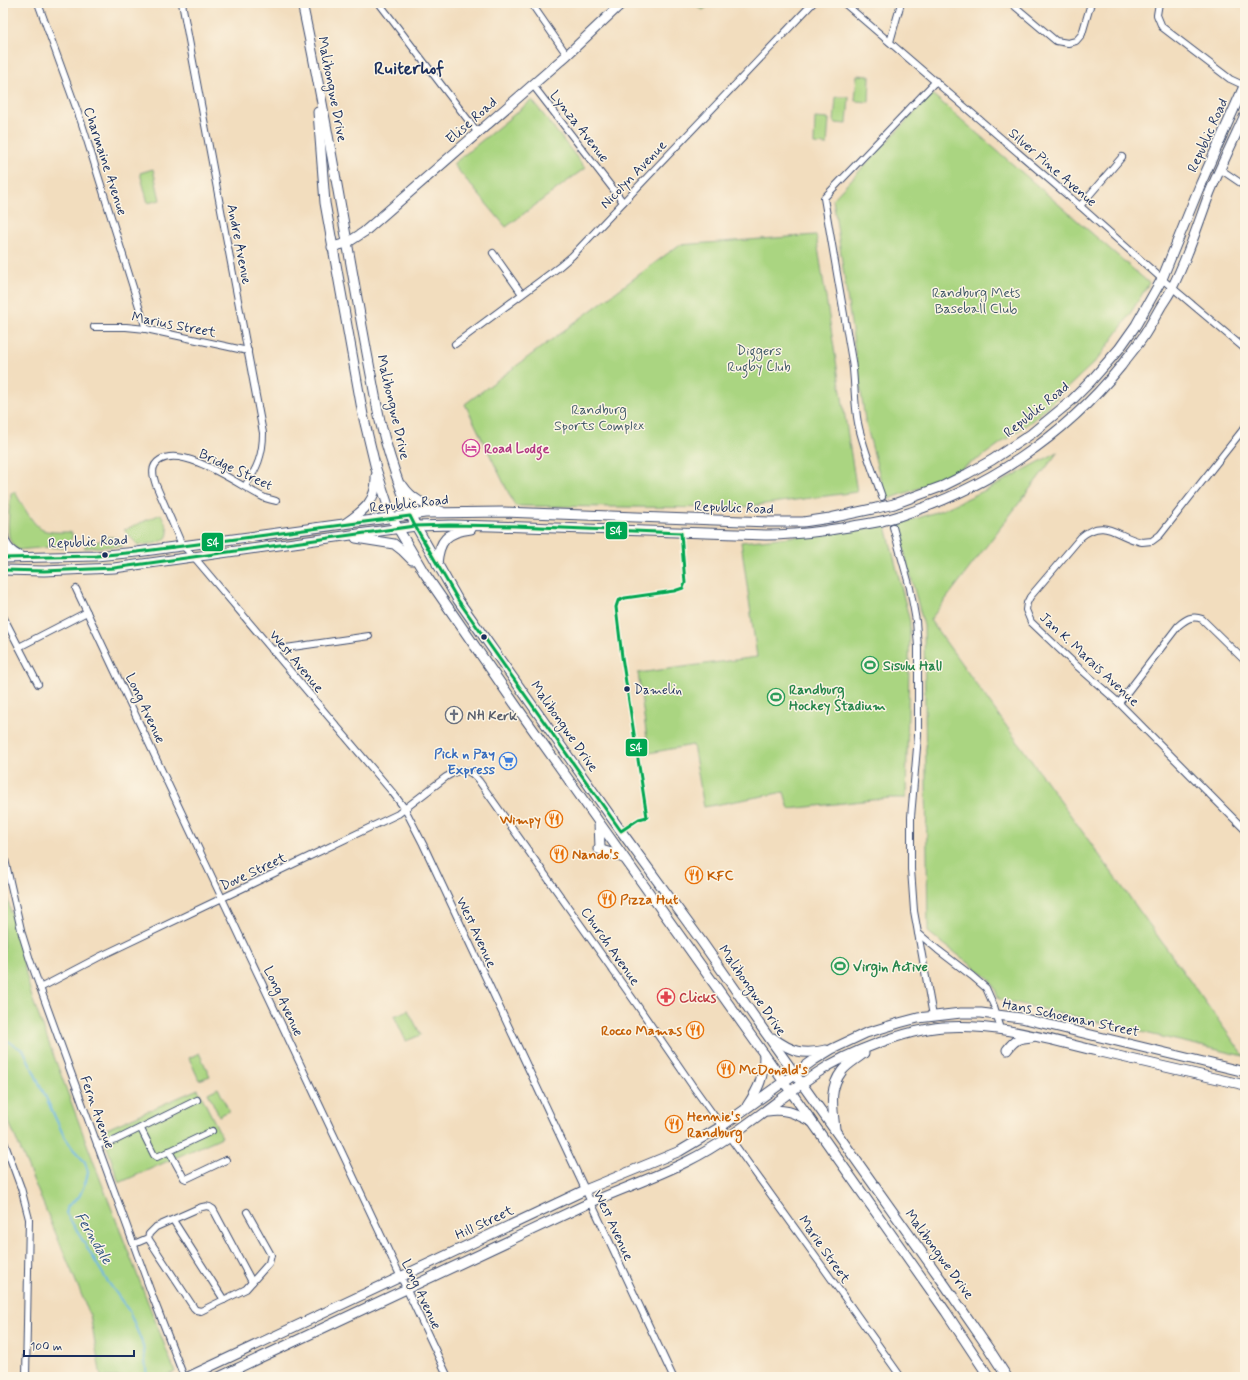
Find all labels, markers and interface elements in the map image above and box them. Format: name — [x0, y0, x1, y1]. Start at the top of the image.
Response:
street label: Malibongwe Drive — [312, 35, 351, 144]
district label: Ruiterhof — [374, 57, 444, 81]
street label: Lynza Avenue — [546, 87, 613, 166]
street label: Elise Road — [442, 93, 501, 148]
street label: Republic Road — [1184, 95, 1232, 175]
street label: Charmaine Avenue — [79, 105, 131, 218]
street label: Silver Pine Avenue — [1004, 124, 1100, 211]
street label: Nicolyn Avenue — [596, 136, 671, 213]
street label: Andre Avenue — [222, 203, 256, 286]
park label: Randburg Mets Baseball Club — [932, 284, 1021, 318]
street label: Marius Street — [130, 308, 218, 342]
park label: Diggers Rugby Club — [727, 342, 791, 378]
street label: Malibongwe Drive — [371, 353, 414, 462]
street label: Republic Road — [1000, 378, 1073, 442]
park label: Randburg Sports Complex — [554, 401, 645, 435]
hotel icon: Road Lodge — [461, 438, 481, 458]
place label: Road Lodge — [484, 440, 550, 461]
street label: Bridge Street — [196, 445, 275, 495]
street label: Republic Road — [369, 491, 450, 517]
street label: Republic Road — [694, 498, 774, 518]
line badge: S4 — [605, 521, 628, 540]
text: S4 — [610, 524, 623, 538]
street label: Republic Road — [48, 531, 128, 553]
line badge: S4 — [201, 532, 224, 552]
text: S4 — [207, 536, 220, 550]
unlabelled marker — [100, 550, 110, 560]
street label: Jan K. Marais Avenue — [1036, 609, 1143, 711]
street label: West Avenue — [265, 627, 328, 697]
unlabelled marker — [479, 632, 489, 642]
sports icon: Sisulu Hall — [860, 655, 880, 675]
place label: Sisulu Hall — [883, 657, 942, 675]
street label: Long Avenue — [120, 671, 169, 747]
street label: Malibongwe Drive — [525, 678, 602, 776]
place label: Randburg Hockey Stadium — [789, 681, 886, 715]
place label: Damelin — [634, 682, 682, 699]
marker: Damelin — [622, 684, 632, 694]
sports icon: Randburg Hockey Stadium — [766, 687, 786, 707]
church icon: NH Kerk — [444, 705, 464, 725]
place label: NH Kerk — [467, 707, 517, 725]
line badge: S4 — [625, 738, 648, 757]
text: S4 — [630, 741, 643, 755]
place label: Pick n Pay Express — [434, 745, 496, 779]
supermarket icon: Pick n Pay Express — [498, 751, 518, 771]
restaurant icon: Wimpy — [544, 809, 564, 829]
place label: Wimpy — [499, 811, 541, 829]
restaurant icon: Nando's — [549, 844, 569, 864]
place label: Nando's — [572, 846, 619, 864]
street label: Dove Street — [217, 848, 290, 895]
restaurant icon: KFC — [684, 865, 704, 885]
place label: KFC — [707, 867, 733, 885]
restaurant icon: Pizza Hut — [597, 889, 617, 909]
place label: Pizza Hut — [620, 891, 679, 909]
street label: West Avenue — [452, 894, 500, 971]
street label: Church Avenue — [576, 904, 644, 989]
street label: Malibongwe Drive — [713, 942, 790, 1040]
sports icon: Virgin Active — [830, 956, 850, 976]
place label: Virgin Active — [853, 958, 928, 978]
street label: Long Avenue — [258, 964, 307, 1040]
pharmacy icon: Clicks — [656, 987, 676, 1007]
place label: Clicks — [679, 989, 717, 1007]
street label: Hans Schoeman Street — [1001, 995, 1141, 1041]
restaurant icon: Rocco Mamas — [685, 1020, 705, 1040]
place label: Rocco Mamas — [601, 1022, 682, 1040]
restaurant icon: McDonald's — [716, 1059, 736, 1079]
place label: McDonald's — [739, 1061, 809, 1079]
street label: Fern Avenue — [76, 1073, 119, 1151]
place label: Hennie's Randburg — [687, 1108, 742, 1144]
restaurant icon: Hennie's Randburg — [664, 1114, 684, 1134]
street label: West Avenue — [589, 1187, 637, 1264]
street label: Hill Street — [452, 1201, 517, 1244]
street label: Malibongwe Drive — [900, 1206, 978, 1304]
water label: Ferndale — [70, 1209, 117, 1269]
street label: Marie Street — [794, 1212, 855, 1288]
street label: Long Avenue — [396, 1257, 445, 1333]
scale bar — [24, 1332, 134, 1358]
text: 100 m — [30, 1339, 62, 1355]

